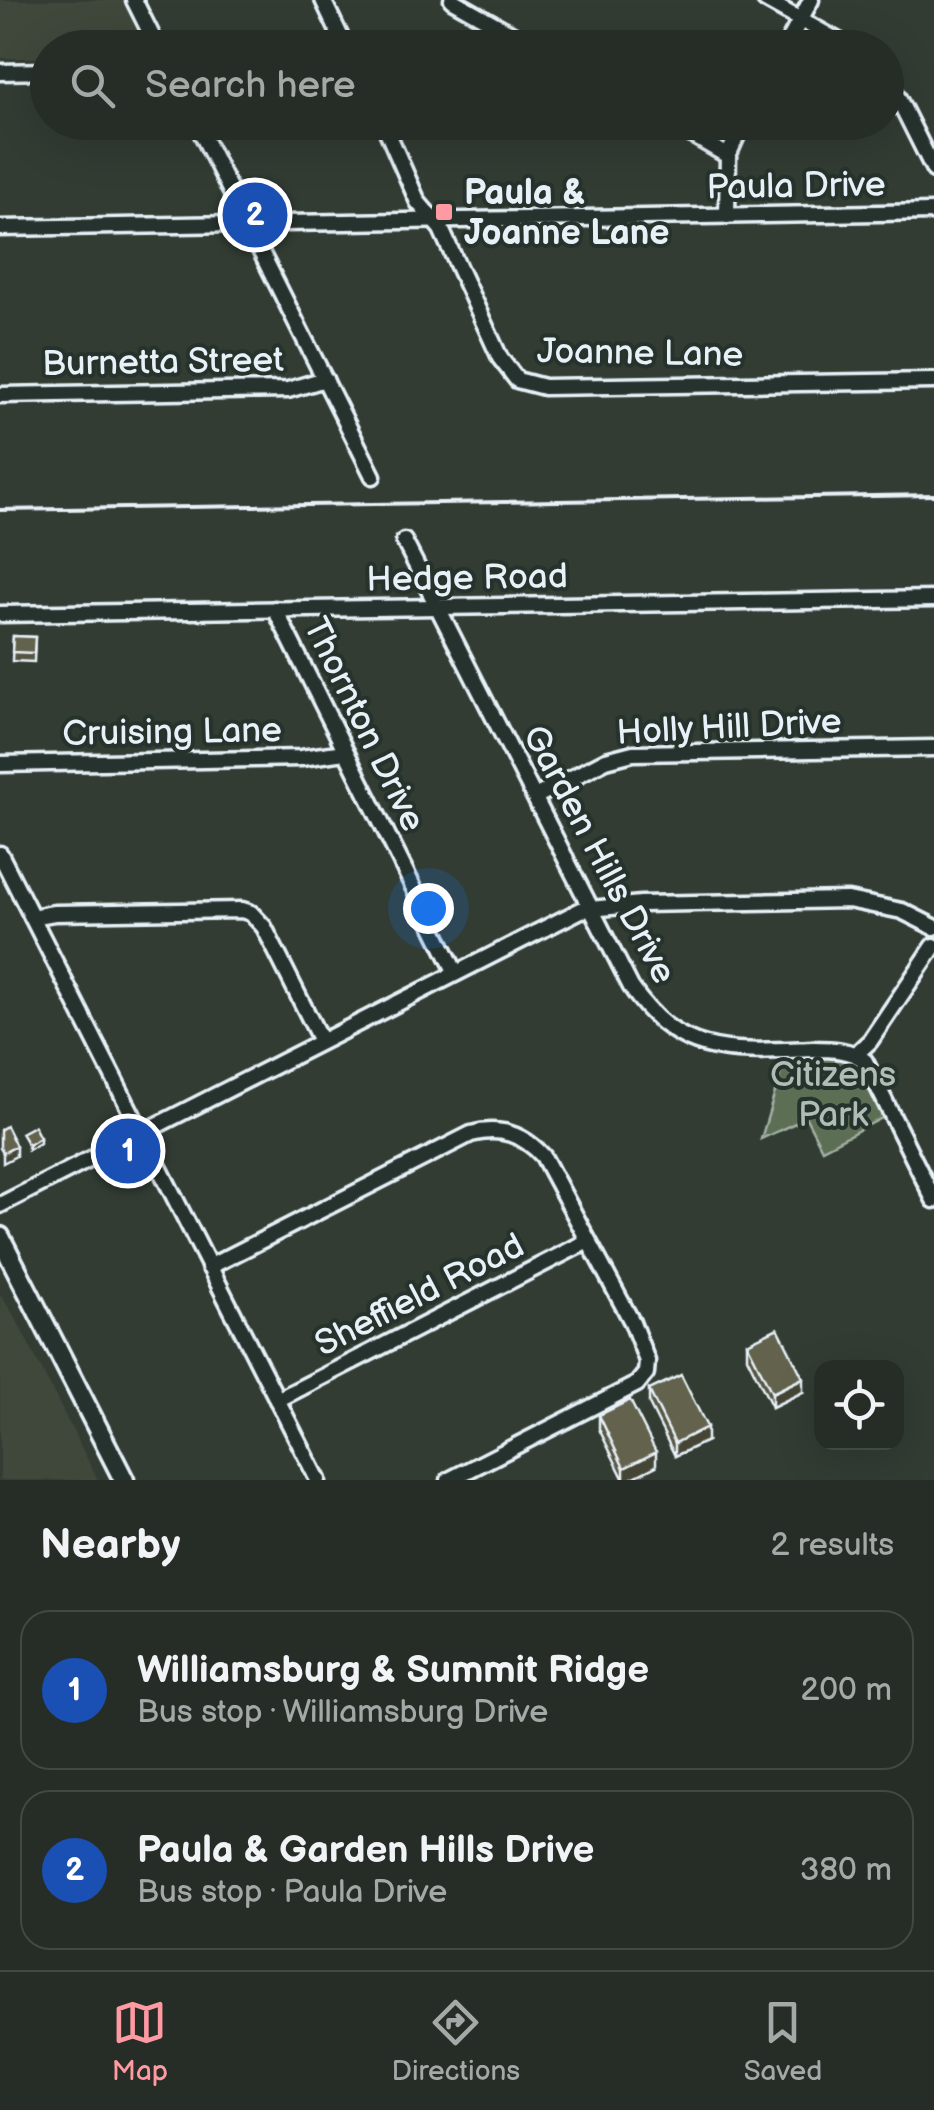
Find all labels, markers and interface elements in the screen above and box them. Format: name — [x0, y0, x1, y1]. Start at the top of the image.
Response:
search box — [30, 30, 904, 140]
icon: search — [65, 58, 120, 113]
text: Search here — [145, 63, 356, 108]
street label: Paula Drive — [706, 163, 886, 210]
place label: Paula & Joanne Lane — [464, 172, 670, 255]
pin: 2 — [222, 178, 288, 252]
marker: Paula & Joanne Lane — [433, 201, 455, 223]
street label: Joanne Lane — [536, 330, 743, 377]
street label: Burnetta Street — [42, 339, 284, 386]
street label: Hedge Road — [366, 555, 568, 602]
street label: Thornton Drive — [293, 611, 434, 839]
street label: Holly Hill Drive — [616, 700, 843, 755]
street label: Cruising Lane — [62, 709, 282, 756]
street label: Garden Hills Drive — [512, 718, 685, 991]
your location — [403, 883, 454, 934]
park label: Citizens Park — [770, 1054, 896, 1137]
pin: 1 — [96, 1114, 160, 1188]
street label: Sheffield Road — [308, 1224, 531, 1366]
map controls — [814, 1360, 904, 1450]
button: locate — [814, 1360, 904, 1450]
text: Nearby — [40, 1520, 180, 1571]
text: 2 results — [770, 1526, 894, 1565]
text: Williamsburg & Summit Ridge — [137, 1648, 649, 1693]
text: 1 — [68, 1671, 81, 1710]
text: 200 m — [800, 1671, 892, 1710]
text: Bus stop · Williamsburg Drive — [137, 1693, 548, 1732]
text: Paula & Garden Hills Drive — [137, 1828, 594, 1873]
text: 2 — [65, 1851, 84, 1890]
text: 380 m — [800, 1851, 892, 1890]
text: Bus stop · Paula Drive — [137, 1873, 447, 1912]
tab: Map — [112, 1995, 168, 2088]
tab: Directions — [391, 1995, 520, 2088]
tab: Saved — [744, 1995, 822, 2088]

